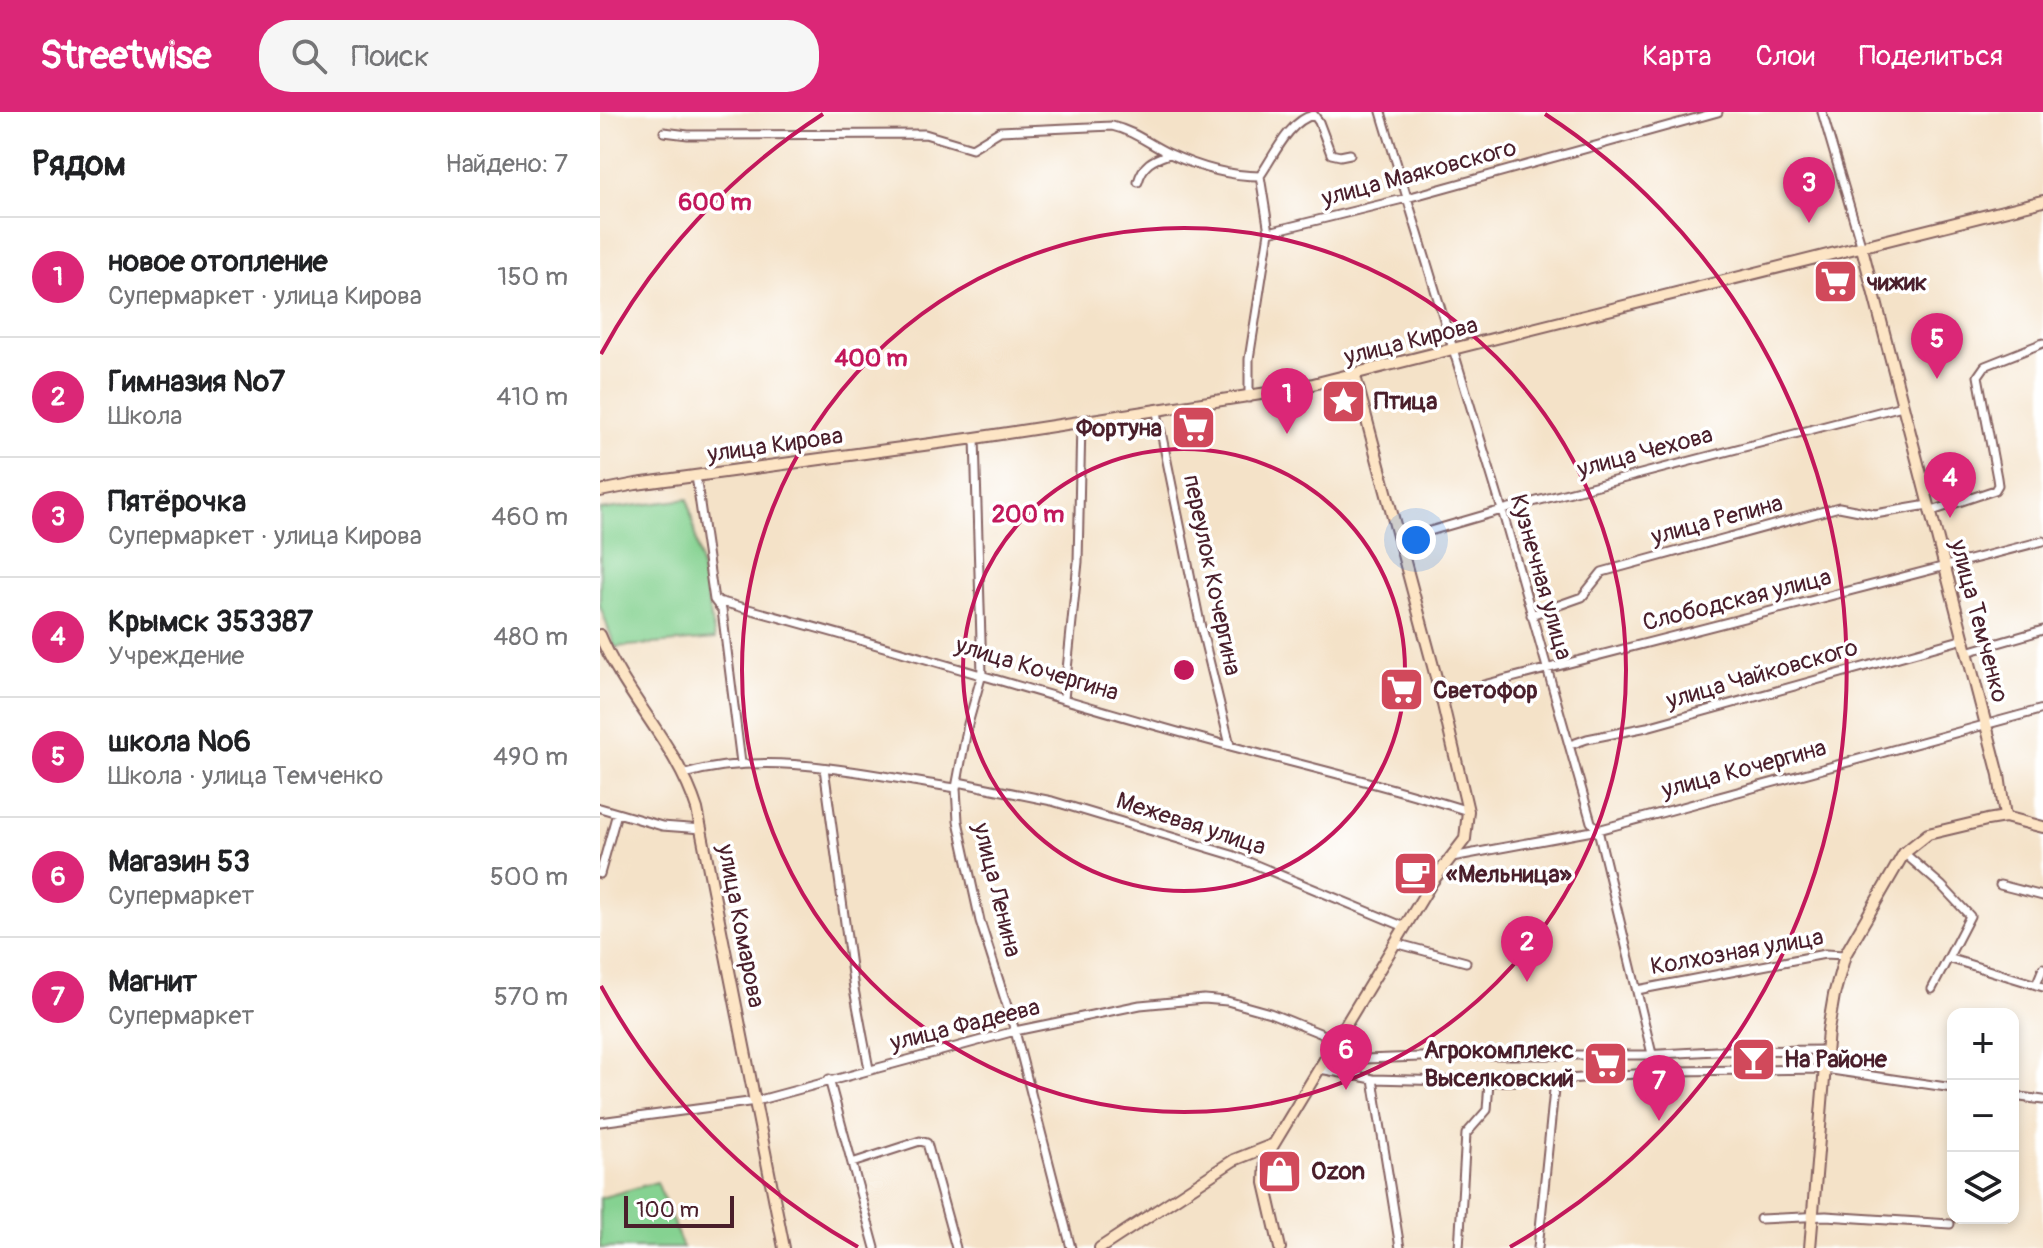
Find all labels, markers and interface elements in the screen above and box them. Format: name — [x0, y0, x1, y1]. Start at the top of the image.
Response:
search box — [259, 20, 819, 92]
text: Streetwise — [40, 32, 211, 80]
icon: search — [287, 34, 331, 78]
text: Поиск — [351, 38, 429, 75]
text: Карта — [1642, 39, 1712, 74]
text: Слои — [1756, 39, 1815, 74]
text: Поделиться — [1859, 39, 2003, 74]
street label: улица Маяковского — [1318, 133, 1520, 213]
text: Рядом — [32, 143, 126, 186]
text: Найдено: 7 — [445, 148, 568, 180]
pin: 3 — [1783, 157, 1835, 223]
text: 600 m — [678, 188, 752, 217]
text: новое отопление — [108, 243, 327, 280]
supermarket icon: чижик — [1811, 258, 1859, 306]
text: 1 — [53, 261, 63, 293]
text: 150 m — [497, 261, 568, 293]
place label: чижик — [1866, 268, 1927, 297]
text: Супермаркет · улица Кирова — [108, 280, 422, 312]
street label: улица Кирова — [1340, 310, 1481, 372]
pin: 5 — [1911, 313, 1963, 379]
text: 400 m — [834, 344, 908, 373]
text: Гимназия №7 — [108, 363, 285, 400]
pin: 1 — [1261, 368, 1313, 434]
place icon: Птица — [1319, 377, 1367, 425]
text: 2 — [51, 381, 65, 413]
text: 410 m — [496, 381, 568, 413]
place label: Птица — [1374, 387, 1437, 416]
text: Школа — [108, 400, 182, 432]
supermarket icon: Фортуна — [1169, 404, 1217, 452]
place label: Фортуна — [1075, 414, 1162, 443]
street label: улица Чехова — [1573, 420, 1716, 484]
street label: улица Кирова — [704, 421, 845, 469]
pin: 4 — [1924, 452, 1976, 518]
street label: переулок Кочергина — [1177, 472, 1247, 678]
text: Пятёрочка — [108, 483, 246, 520]
street label: улица Репина — [1647, 489, 1786, 552]
street label: Кузнечная улица — [1504, 491, 1578, 663]
text: 200 m — [992, 500, 1064, 529]
text: 3 — [51, 501, 65, 533]
text: 460 m — [491, 501, 568, 533]
text: Супермаркет · улица Кирова — [108, 520, 422, 552]
your location — [1396, 520, 1436, 560]
street label: улица Темченко — [1943, 536, 2015, 706]
street label: Слободская улица — [1640, 563, 1834, 637]
text: Крымск 353387 — [108, 603, 313, 640]
text: 4 — [50, 621, 66, 653]
text: 480 m — [493, 621, 568, 653]
street label: улица Кочергина — [951, 630, 1122, 708]
street label: улица Чайковского — [1662, 633, 1861, 715]
text: Учреждение — [108, 640, 244, 672]
centre of rings — [1170, 656, 1198, 684]
supermarket icon: Светофор — [1378, 666, 1426, 714]
place label: Светофор — [1433, 676, 1538, 705]
text: школа №6 — [108, 723, 251, 760]
street label: улица Кочергина — [1658, 733, 1829, 805]
text: 5 — [51, 741, 65, 773]
text: 490 m — [493, 741, 568, 773]
text: Школа · улица Темченко — [108, 760, 383, 792]
street label: Межевая улица — [1113, 786, 1269, 862]
street label: улица Ленина — [966, 819, 1028, 960]
street label: улица Комарова — [711, 841, 771, 1010]
text: Магазин 53 — [108, 843, 250, 880]
cafe icon: «Мельница» — [1391, 850, 1439, 898]
place label: «Мельница» — [1446, 860, 1573, 889]
text: 6 — [50, 861, 66, 893]
text: 500 m — [490, 861, 568, 893]
text: Супермаркет — [108, 880, 254, 912]
pin: 2 — [1501, 916, 1553, 982]
street label: Колхозная улица — [1648, 923, 1826, 981]
text: Магнит — [108, 963, 197, 1000]
text: 7 — [51, 981, 65, 1013]
text: 570 m — [494, 981, 568, 1013]
street label: улица Фадеева — [886, 992, 1043, 1058]
text: Супермаркет — [108, 1000, 254, 1032]
map controls — [1947, 1008, 2019, 1224]
button: + — [1947, 1008, 2019, 1080]
pin: 6 — [1320, 1024, 1372, 1090]
bar icon: На Районе — [1729, 1035, 1777, 1083]
place label: Агрокомплекс Выселковский — [1424, 1036, 1574, 1093]
supermarket icon: Агрокомплекс Выселковский — [1581, 1040, 1629, 1088]
place label: На Районе — [1784, 1045, 1888, 1074]
pin: 7 — [1633, 1055, 1685, 1121]
button: − — [1947, 1080, 2019, 1152]
shop icon: Ozon — [1256, 1147, 1304, 1195]
button: layers — [1947, 1152, 2019, 1224]
place label: Ozon — [1311, 1157, 1365, 1186]
scale bar — [624, 1192, 734, 1228]
text: 100 m — [636, 1196, 699, 1224]

